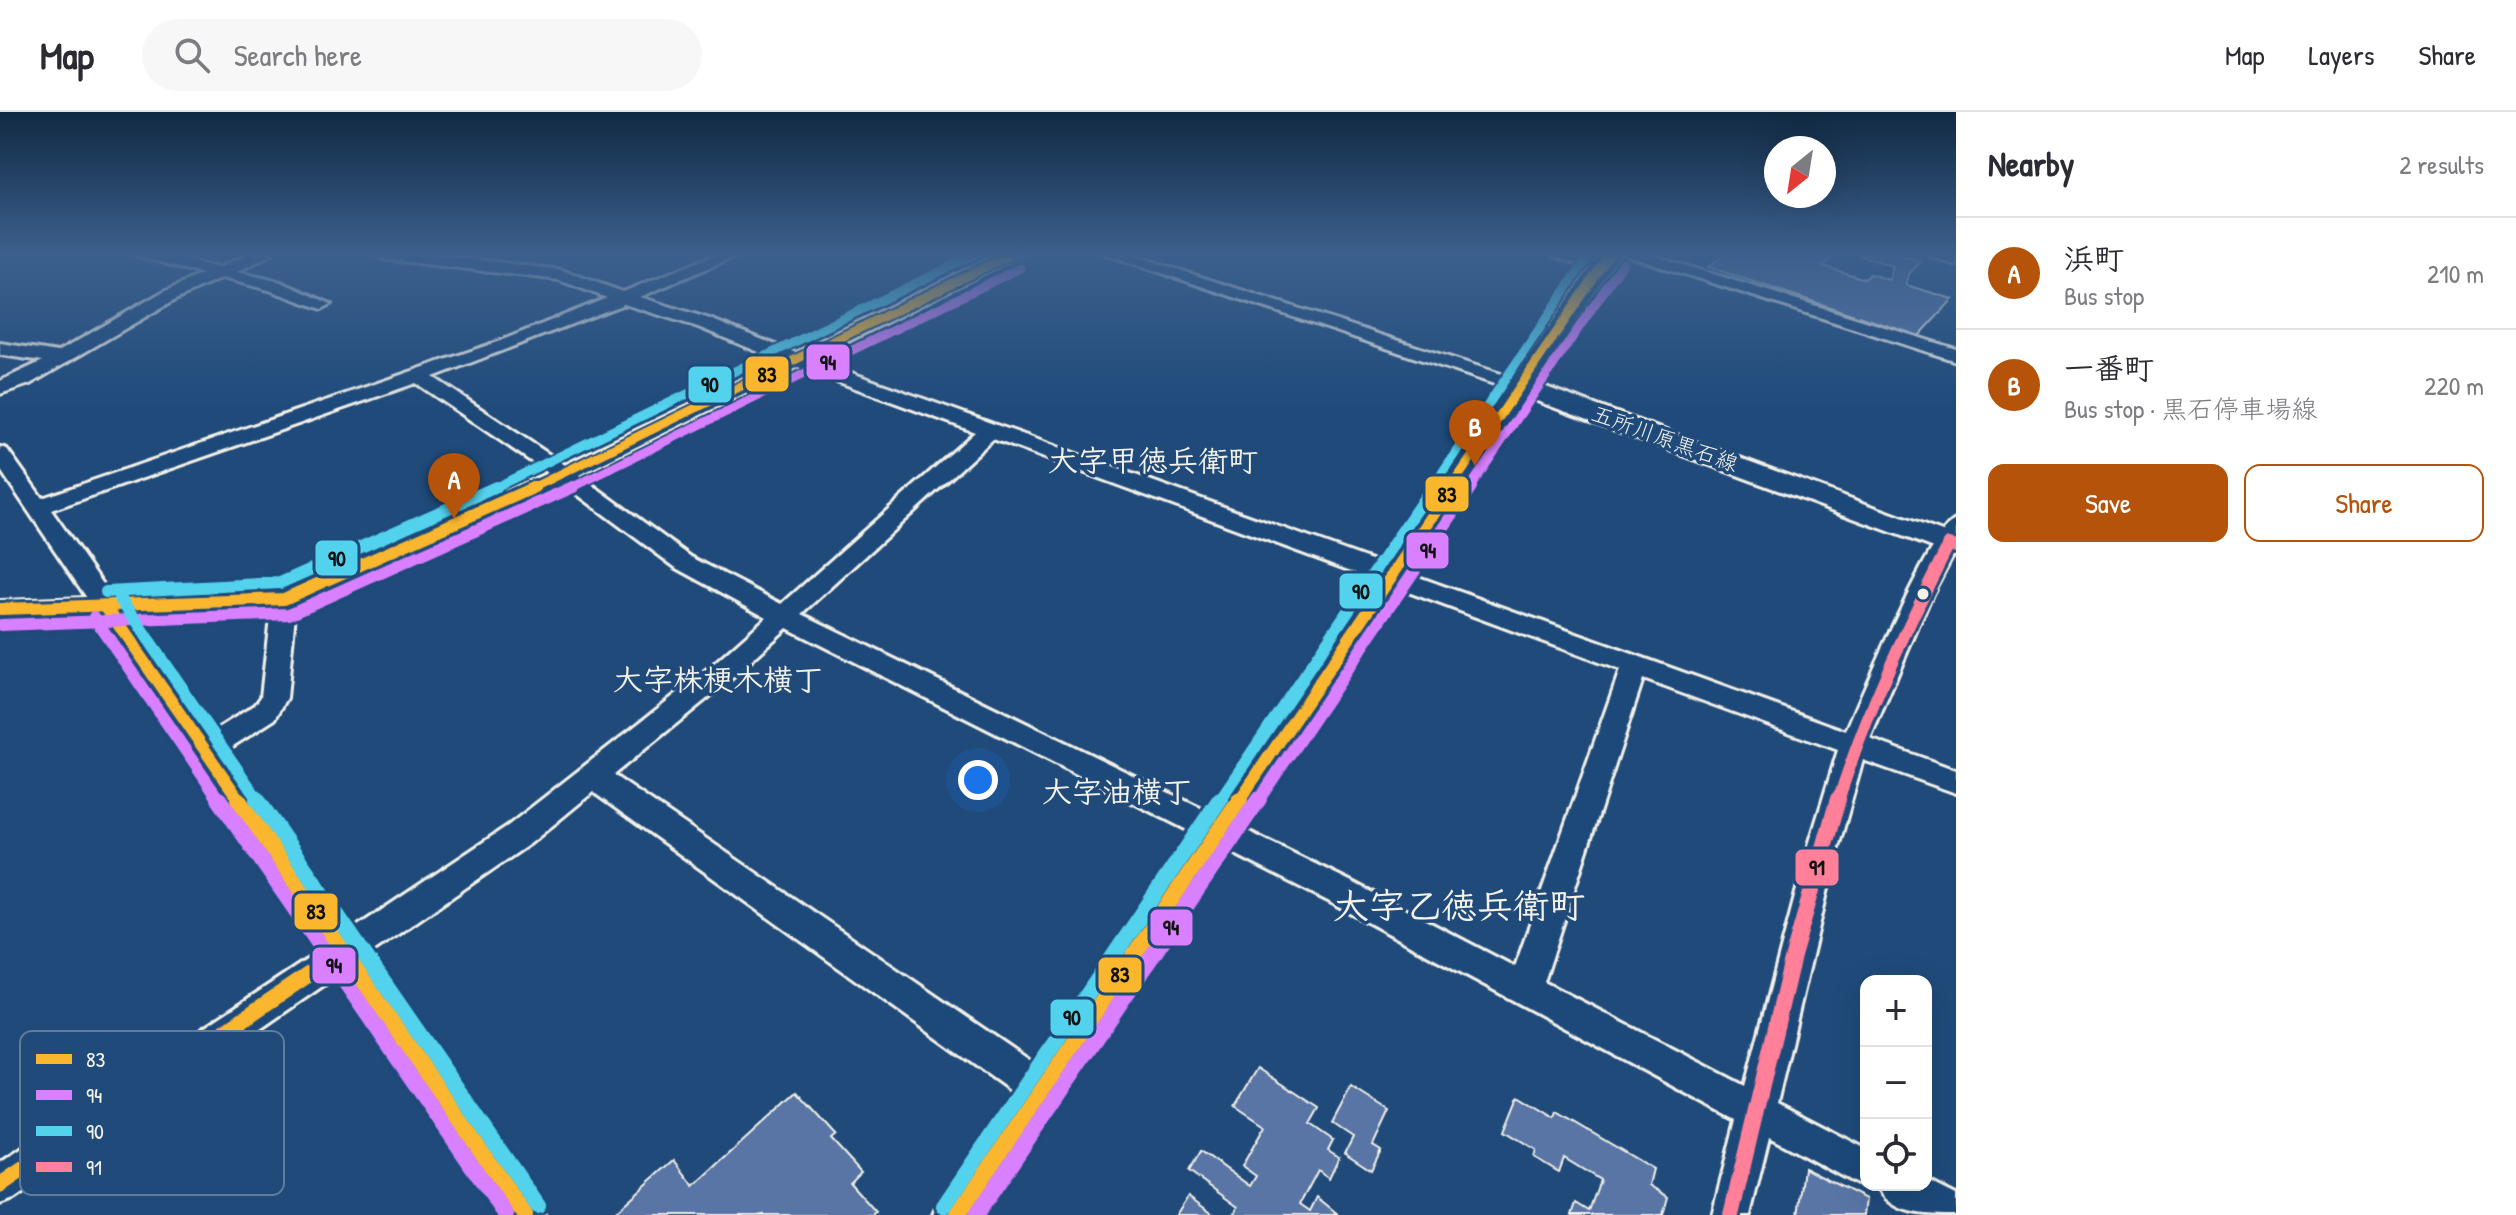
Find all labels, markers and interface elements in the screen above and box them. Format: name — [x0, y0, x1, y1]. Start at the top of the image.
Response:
search box — [142, 19, 702, 91]
text: Map — [40, 29, 94, 81]
icon: search — [170, 33, 214, 77]
text: Search here — [234, 35, 362, 75]
text: Map — [2225, 36, 2265, 74]
text: Layers — [2309, 36, 2374, 74]
text: Share — [2418, 36, 2476, 74]
north arrow — [1764, 136, 1836, 208]
text: Nearby — [1988, 141, 2074, 187]
text: 2 results — [2399, 147, 2484, 182]
text: 浜町 — [2064, 238, 2124, 278]
text: A — [2008, 256, 2020, 291]
text: 210 m — [2427, 256, 2484, 291]
text: Bus stop — [2064, 278, 2144, 313]
line badge: 94 — [805, 343, 851, 381]
text: 94 — [820, 347, 836, 377]
text: 一番町 — [2064, 348, 2154, 388]
line badge: 83 — [744, 355, 790, 393]
text: 83 — [757, 359, 777, 389]
line badge: 90 — [687, 365, 733, 404]
text: B — [2007, 368, 2021, 403]
text: 220 m — [2424, 368, 2484, 403]
text: 90 — [701, 369, 719, 399]
text: Bus stop · 黒石停車場線 — [2064, 391, 2317, 426]
street label: 五所川原黒石線 — [1588, 398, 1742, 478]
pin: B — [1449, 400, 1501, 466]
district label: 大字甲徳兵衛町 — [1048, 440, 1258, 480]
pin: A — [428, 453, 480, 519]
button: Save — [1988, 464, 2228, 542]
button: Share — [2244, 464, 2484, 542]
line badge: 83 — [1424, 475, 1470, 513]
text: 83 — [1437, 479, 1457, 509]
line badge: 94 — [1405, 531, 1450, 570]
text: 94 — [1420, 535, 1436, 565]
line badge: 90 — [314, 539, 359, 577]
text: 90 — [328, 543, 346, 573]
line badge: 90 — [1338, 572, 1384, 610]
text: 90 — [1352, 576, 1370, 606]
unlabelled marker — [1915, 586, 1931, 602]
district label: 大字株梗木横丁 — [613, 659, 823, 699]
your location — [958, 760, 998, 800]
district label: 大字油横丁 — [1042, 771, 1192, 811]
line badge: 91 — [1794, 848, 1840, 887]
text: 91 — [1809, 852, 1825, 882]
district label: 大字乙徳兵衛町 — [1333, 880, 1585, 929]
line badge: 83 — [293, 892, 339, 931]
text: 83 — [306, 896, 326, 926]
line badge: 94 — [1149, 908, 1194, 947]
text: 94 — [1163, 912, 1179, 942]
line badge: 94 — [311, 946, 357, 985]
text: 94 — [326, 950, 342, 980]
line badge: 83 — [1097, 956, 1143, 994]
text: 83 — [1110, 959, 1130, 989]
map controls — [1860, 975, 1932, 1191]
button: + — [1860, 975, 1932, 1047]
line badge: 90 — [1049, 998, 1095, 1037]
text: 90 — [1063, 1002, 1081, 1032]
legend — [20, 1031, 284, 1195]
text: 83 — [86, 1044, 106, 1074]
button: − — [1860, 1047, 1932, 1119]
text: 94 — [86, 1080, 102, 1110]
text: 90 — [86, 1116, 104, 1146]
button: locate — [1860, 1119, 1932, 1191]
text: 91 — [86, 1152, 102, 1182]

